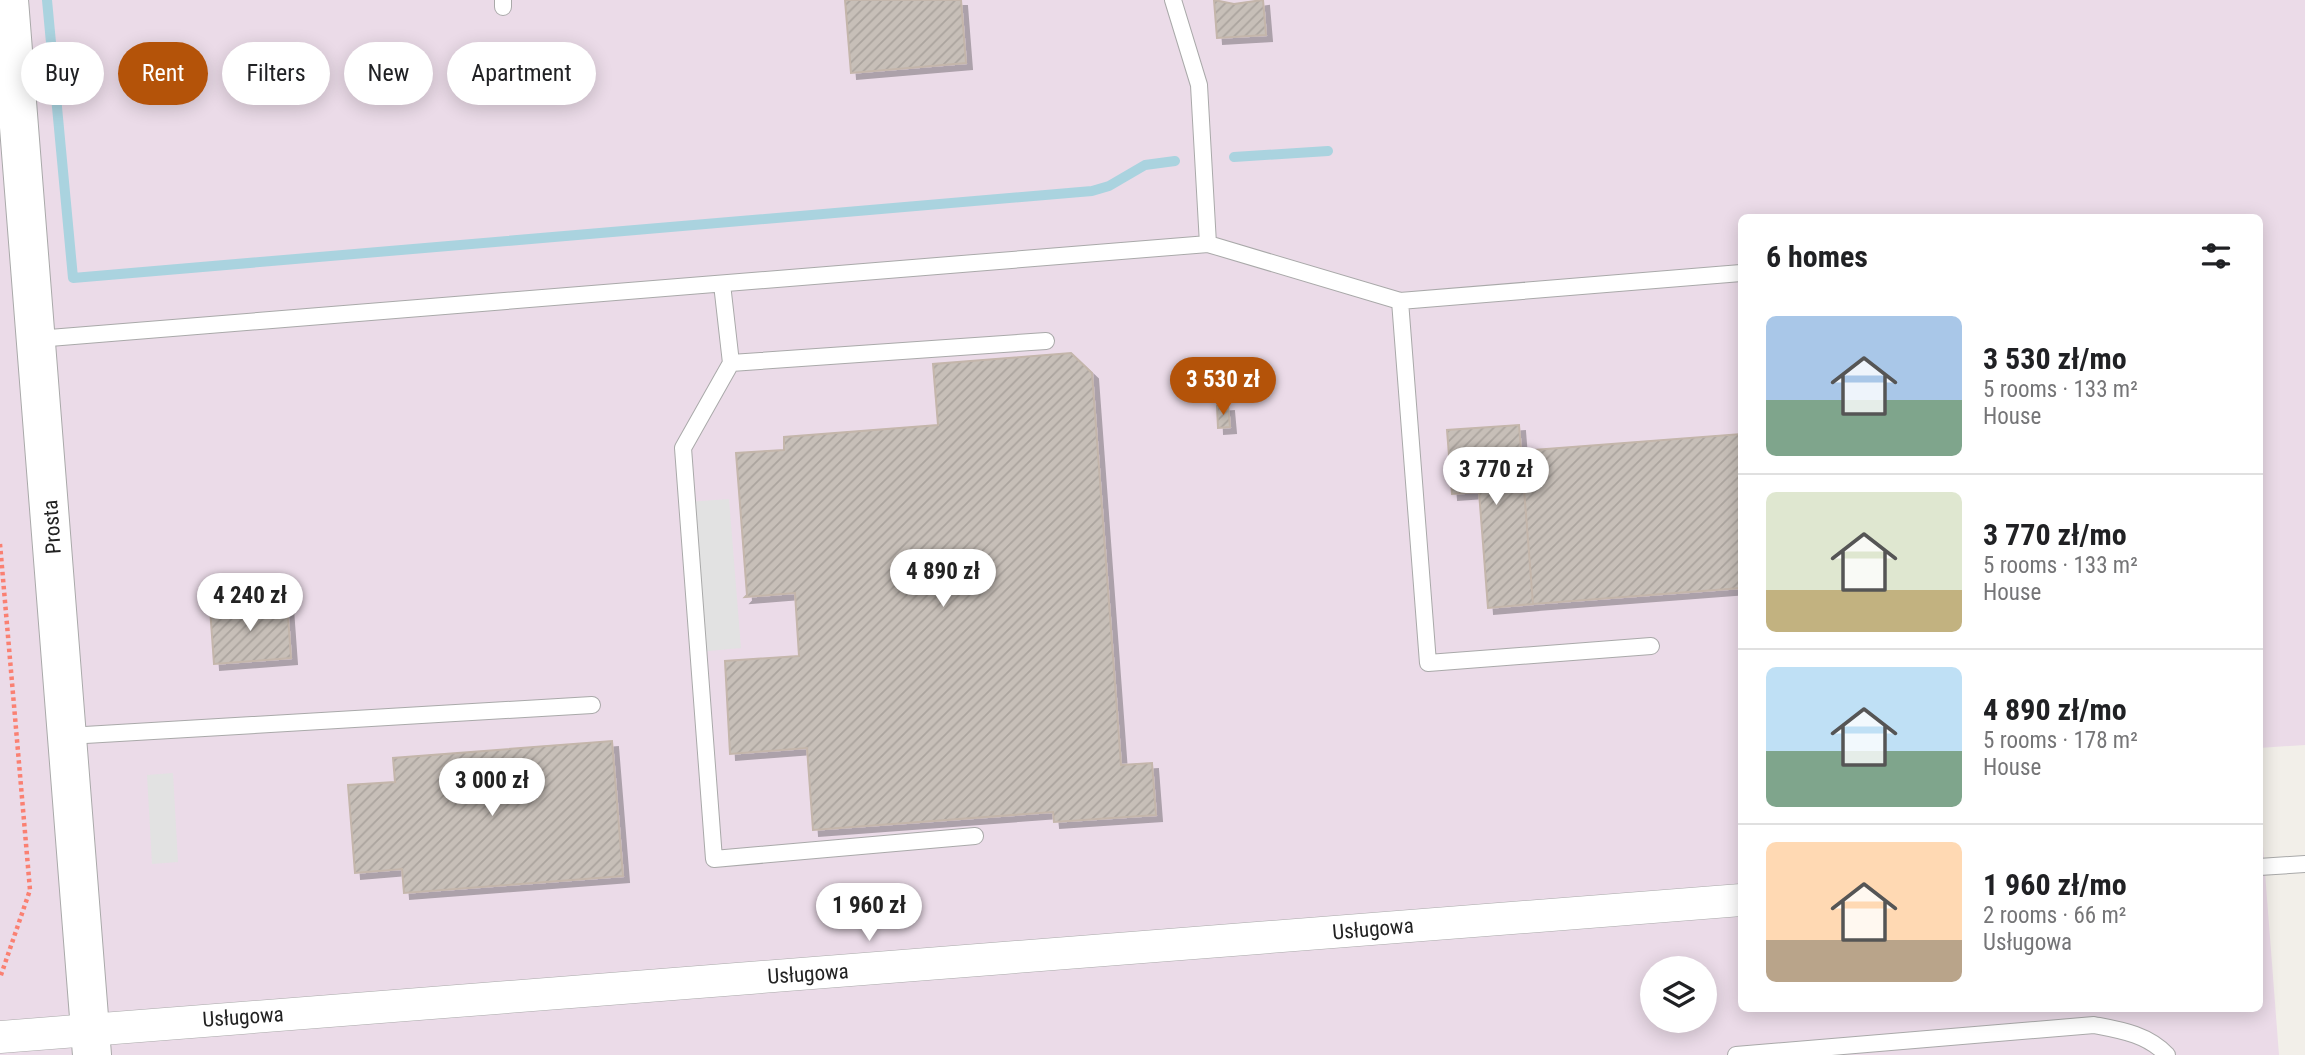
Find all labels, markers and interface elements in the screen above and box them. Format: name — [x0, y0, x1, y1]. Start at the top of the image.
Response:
chip: Buy — [21, 42, 104, 105]
chip: Rent — [118, 42, 208, 105]
chip: Filters — [222, 42, 330, 105]
chip: New — [344, 42, 433, 105]
chip: Apartment — [447, 42, 596, 105]
icon: filters — [2197, 237, 2235, 275]
text: 6 homes — [1766, 239, 1868, 274]
text: 3 530 zł/mo — [1983, 341, 2127, 376]
icon: home — [1822, 344, 1906, 428]
pin: 3 530 zł — [1151, 358, 1295, 417]
text: 3 530 zł — [1186, 366, 1260, 393]
text: 5 rooms · 133 m² — [1983, 376, 2138, 403]
text: House — [1983, 403, 2041, 430]
pin: 3 770 zł — [1424, 448, 1568, 507]
text: 3 770 zł — [1459, 456, 1533, 483]
street label: Prosta — [38, 499, 66, 555]
text: 3 770 zł/mo — [1983, 517, 2127, 552]
icon: home — [1822, 520, 1906, 604]
pin: 4 890 zł — [871, 550, 1015, 609]
text: 5 rooms · 133 m² — [1983, 552, 2138, 579]
text: 4 890 zł — [906, 558, 980, 585]
pin: 4 240 zł — [178, 574, 322, 633]
text: House — [1983, 579, 2041, 606]
text: 4 240 zł — [213, 582, 287, 609]
text: 4 890 zł/mo — [1983, 692, 2127, 727]
icon: home — [1822, 695, 1906, 779]
text: 5 rooms · 178 m² — [1983, 727, 2138, 754]
text: House — [1983, 754, 2041, 781]
pin: 3 000 zł — [420, 758, 564, 818]
text: 3 000 zł — [455, 767, 529, 794]
text: 1 960 zł/mo — [1983, 867, 2127, 902]
icon: home — [1822, 870, 1906, 954]
pin: 1 960 zł — [797, 884, 941, 943]
text: 1 960 zł — [832, 892, 906, 919]
text: 2 rooms · 66 m² — [1983, 902, 2126, 929]
street label: Usługowa — [1331, 913, 1415, 945]
text: Usługowa — [1983, 929, 2072, 956]
map controls — [1640, 956, 1717, 1033]
button: layers — [1640, 956, 1717, 1033]
street label: Usługowa — [767, 959, 849, 989]
street label: Usługowa — [202, 1002, 284, 1032]

